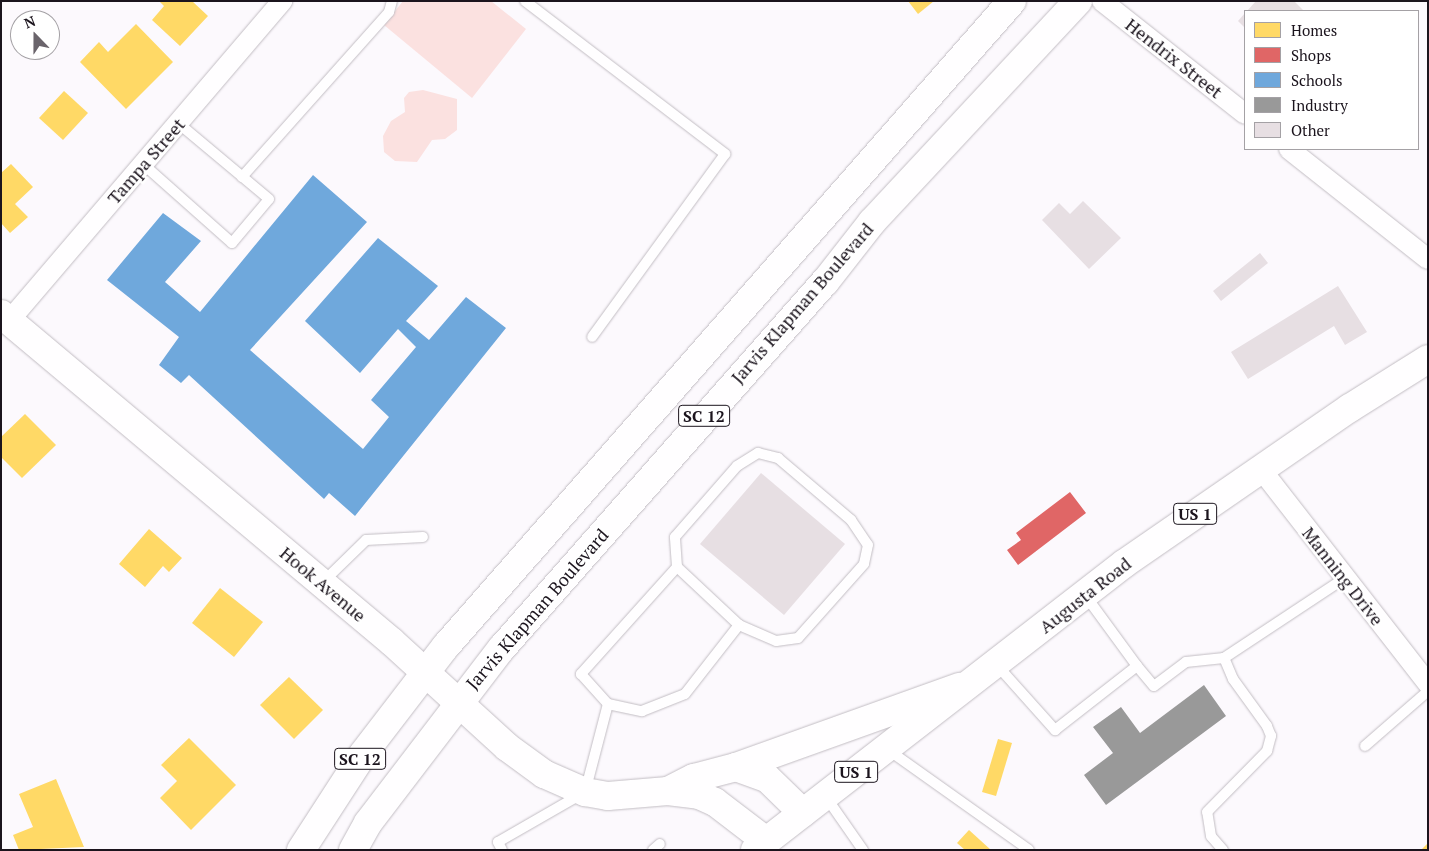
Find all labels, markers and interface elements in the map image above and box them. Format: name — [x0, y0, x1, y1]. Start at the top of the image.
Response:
north arrow — [10, 10, 60, 60]
legend — [1244, 10, 1419, 150]
text: N — [21, 11, 38, 32]
street label: Hendrix Street — [1121, 14, 1227, 102]
text: Homes — [1291, 20, 1337, 40]
text: Shops — [1291, 45, 1331, 65]
text: Schools — [1291, 70, 1342, 90]
text: Industry — [1291, 95, 1348, 115]
street label: Tampa Street — [103, 114, 189, 208]
text: Other — [1291, 120, 1330, 140]
street label: Jarvis Klapman Boulevard — [726, 218, 878, 388]
road number: SC 12 — [678, 402, 730, 430]
road number: US 1 — [1172, 500, 1218, 528]
street label: Manning Drive — [1298, 522, 1388, 630]
street label: Jarvis Klapman Boulevard — [461, 524, 613, 694]
street label: Hook Avenue — [276, 542, 370, 626]
street label: Augusta Road — [1035, 552, 1135, 638]
road number: SC 12 — [334, 746, 386, 772]
road number: US 1 — [834, 759, 878, 786]

